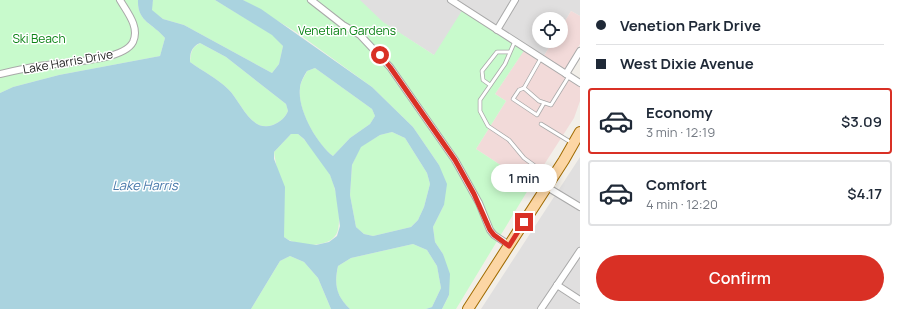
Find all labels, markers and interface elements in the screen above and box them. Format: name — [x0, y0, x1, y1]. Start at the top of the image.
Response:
map controls — [532, 12, 568, 48]
button: locate — [532, 12, 568, 48]
text: Venetion Park Drive — [620, 15, 761, 36]
park label: Venetian Gardens — [298, 22, 396, 39]
park label: Ski Beach — [12, 30, 66, 47]
street label: Lake Harris Drive — [22, 45, 114, 78]
route start — [371, 46, 389, 64]
text: West Dixie Avenue — [620, 53, 754, 74]
text: Economy — [646, 102, 713, 123]
icon: car — [598, 103, 634, 139]
text: $3.09 — [841, 111, 882, 132]
text: 3 min · 12:19 — [646, 123, 715, 141]
callout: 1 min — [491, 164, 557, 192]
text: 1 min — [509, 169, 540, 187]
text: Comfort — [646, 174, 707, 195]
icon: car — [598, 175, 634, 211]
water label: Lake Harris — [112, 176, 179, 194]
text: $4.17 — [847, 183, 882, 204]
text: 4 min · 12:20 — [646, 195, 718, 213]
route end — [515, 213, 533, 231]
button: Confirm — [596, 255, 884, 301]

